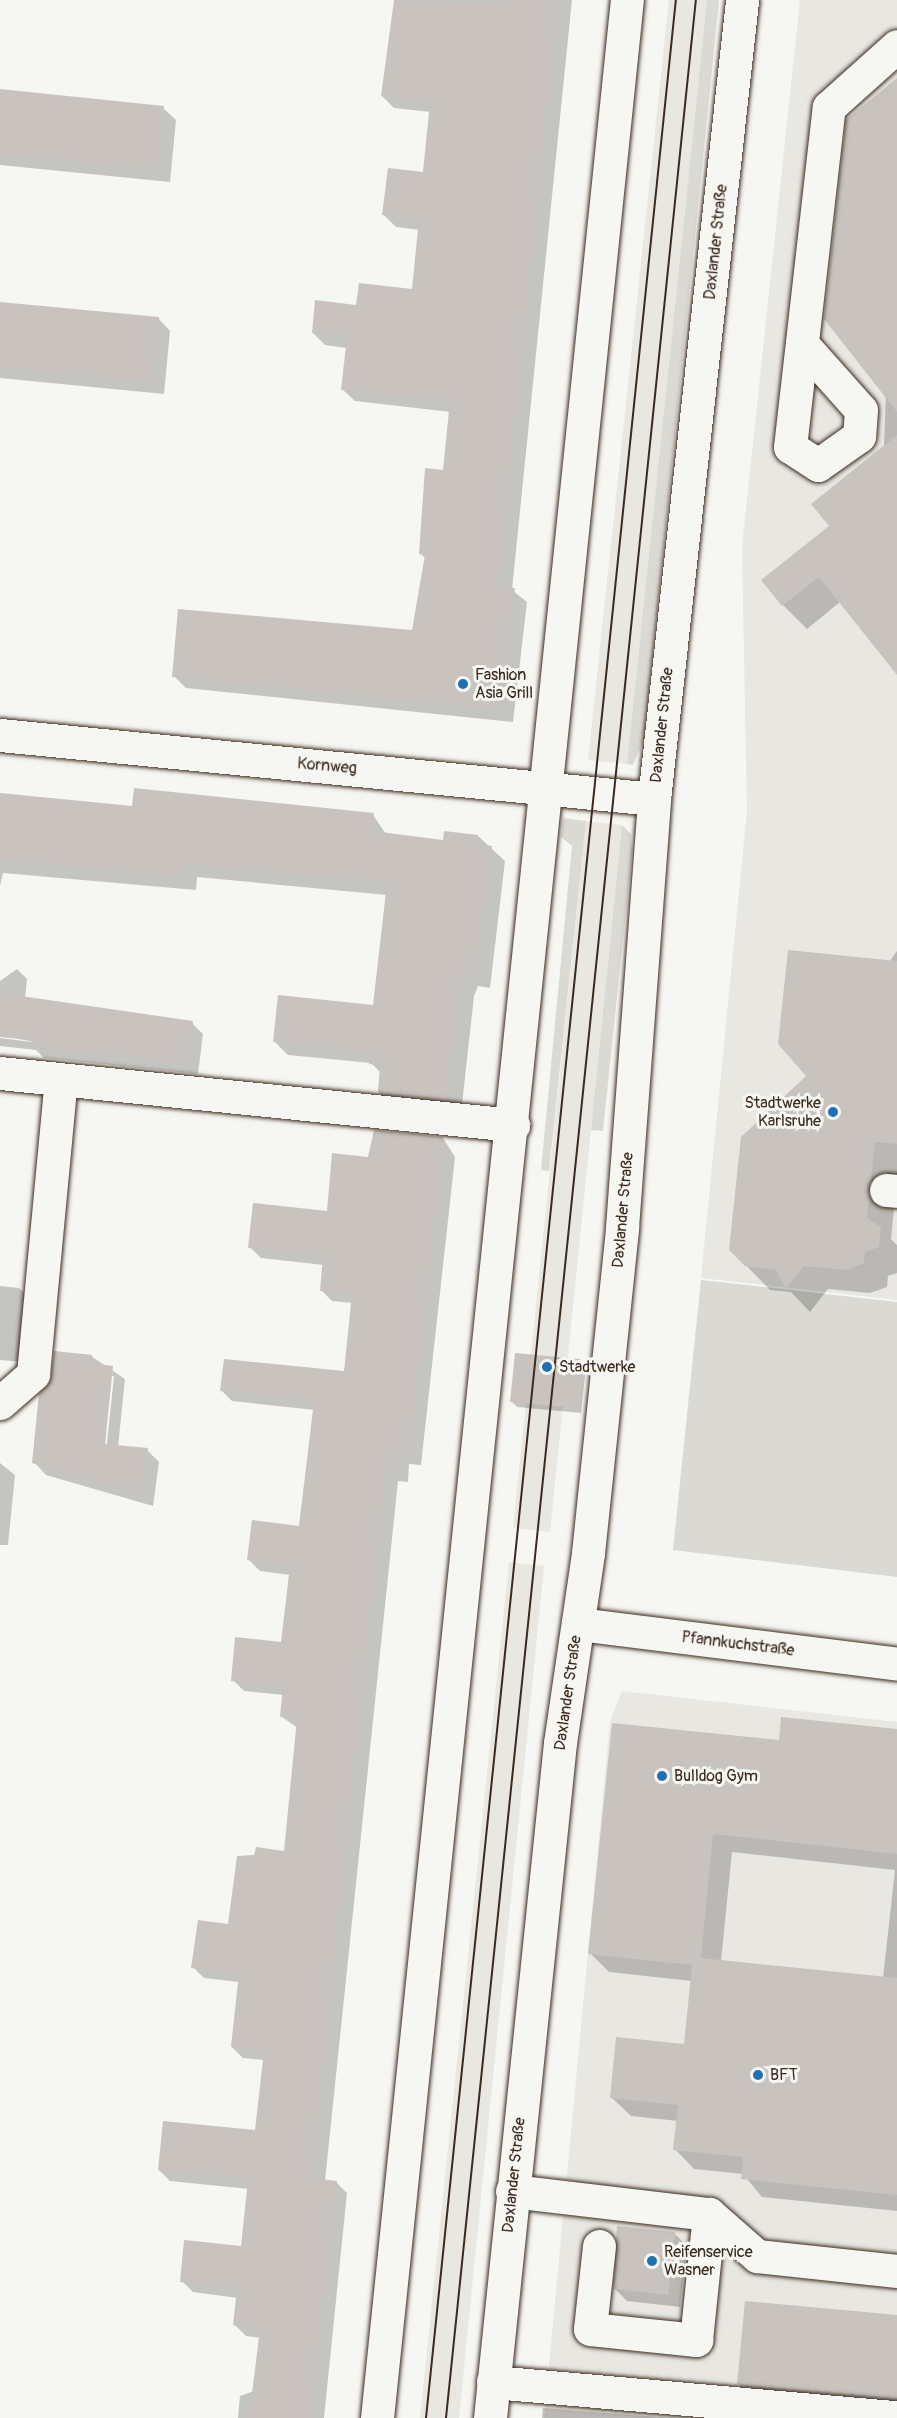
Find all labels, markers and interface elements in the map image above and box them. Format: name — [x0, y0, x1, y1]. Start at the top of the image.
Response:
street label: Daxlander Straße — [700, 183, 732, 301]
place label: Fashion Asia Grill — [475, 665, 533, 703]
street label: Daxlander Straße — [646, 666, 678, 784]
marker: Fashion Asia Grill — [456, 677, 470, 691]
street label: Kornweg — [296, 754, 358, 778]
place label: Stadtwerke Karlsruhe — [745, 1093, 821, 1131]
marker: Stadtwerke Karlsruhe — [826, 1105, 840, 1119]
street label: Daxlander Straße — [608, 1151, 638, 1269]
place label: Stadtwerke — [559, 1357, 635, 1377]
marker: Stadtwerke — [540, 1360, 554, 1374]
street label: Pfannkuchstraße — [681, 1628, 795, 1660]
street label: Daxlander Straße — [550, 1634, 586, 1752]
place label: Bulldog Gym — [674, 1766, 758, 1786]
marker: Bulldog Gym — [655, 1769, 669, 1783]
place label: BFT — [770, 2065, 798, 2085]
marker: BFT — [751, 2068, 765, 2082]
street label: Daxlander Straße — [498, 2116, 530, 2234]
place label: Reifenservice Wasner — [664, 2242, 753, 2280]
marker: Reifenservice Wasner — [645, 2254, 659, 2268]

